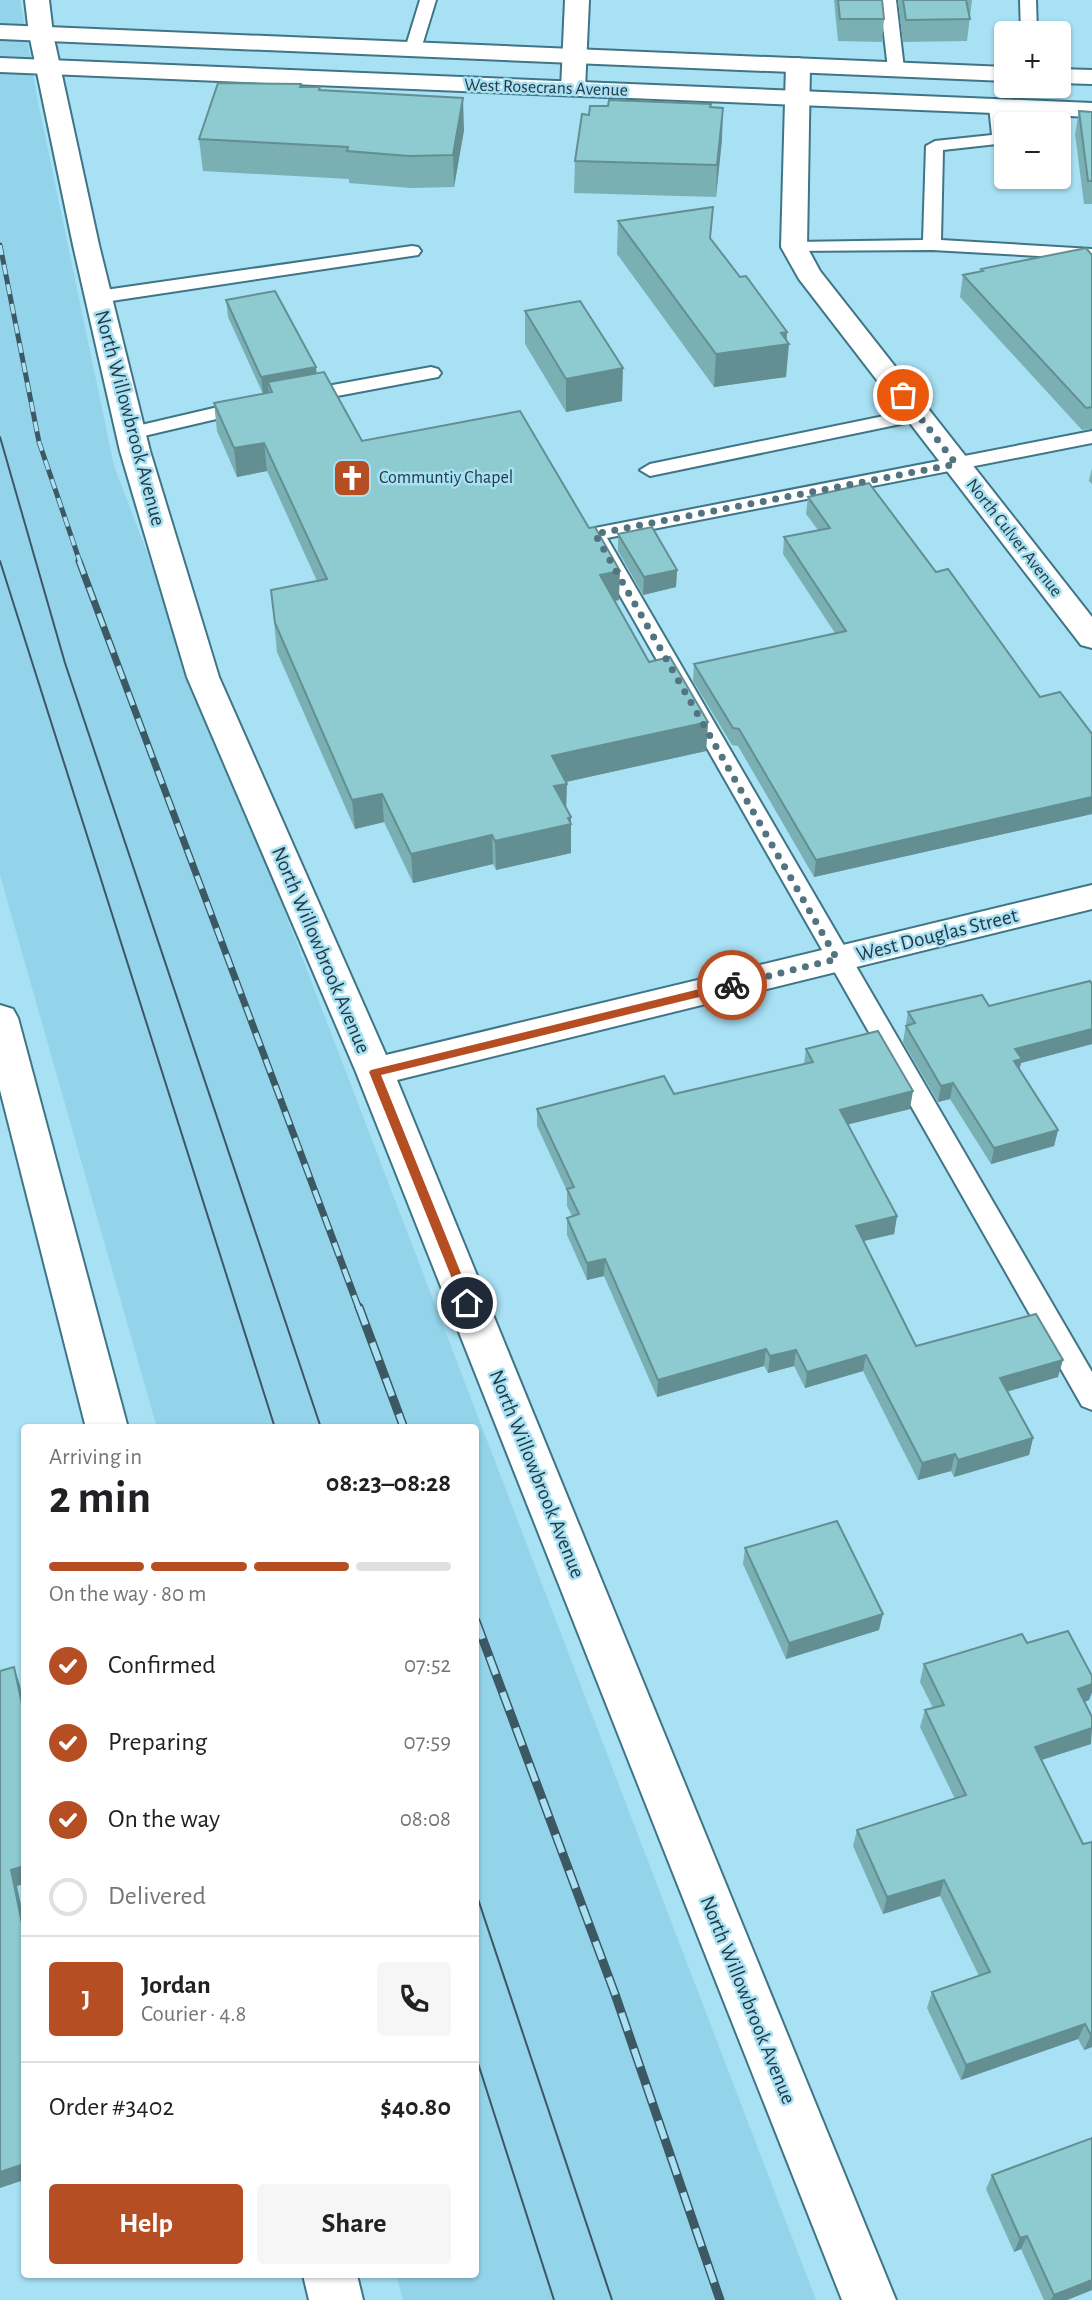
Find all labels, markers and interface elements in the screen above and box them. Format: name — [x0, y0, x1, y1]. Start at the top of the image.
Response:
map controls — [994, 21, 1071, 189]
button: + — [994, 21, 1071, 98]
street label: West Rosecrans Avenue — [464, 76, 628, 100]
button: − — [994, 112, 1071, 189]
street label: North Willowbrook Avenue — [91, 308, 169, 528]
pin — [873, 365, 933, 425]
icon: bag — [884, 376, 922, 414]
church icon: Communtiy Chapel — [331, 457, 373, 499]
place label: Communtiy Chapel — [379, 469, 513, 487]
street label: North Culver Avenue — [963, 476, 1065, 600]
street label: North Willowbrook Avenue — [268, 843, 374, 1057]
street label: West Douglas Street — [854, 905, 1020, 965]
courier — [697, 950, 767, 1020]
icon: bike — [713, 966, 751, 1004]
pin — [437, 1273, 497, 1333]
icon: home — [448, 1284, 486, 1322]
street label: North Willowbrook Avenue — [486, 1367, 588, 1581]
text: Arriving in — [49, 1446, 142, 1469]
text: 08:23–08:28 — [326, 1470, 451, 1496]
text: 2 min — [49, 1475, 151, 1521]
text: On the way · 80 m — [49, 1583, 206, 1606]
icon: check — [49, 1647, 87, 1685]
text: Confirmed — [108, 1652, 216, 1678]
text: 07:52 — [404, 1654, 451, 1677]
icon: check — [49, 1724, 87, 1762]
text: Preparing — [108, 1729, 207, 1755]
text: 07:59 — [404, 1731, 451, 1754]
icon: check — [49, 1801, 87, 1839]
text: On the way — [108, 1806, 220, 1832]
text: 08:08 — [400, 1808, 451, 1831]
text: Delivered — [108, 1883, 206, 1909]
street label: North Willowbrook Avenue — [697, 1893, 799, 2107]
button: phone — [377, 1962, 451, 2036]
text: Jordan — [141, 1972, 211, 1998]
text: J — [82, 1986, 90, 2012]
text: Courier · 4.8 — [141, 2003, 246, 2026]
text: Order #3402 — [49, 2094, 174, 2120]
text: $40.80 — [380, 2094, 451, 2120]
button: Help — [49, 2184, 243, 2264]
button: Share — [257, 2184, 451, 2264]

